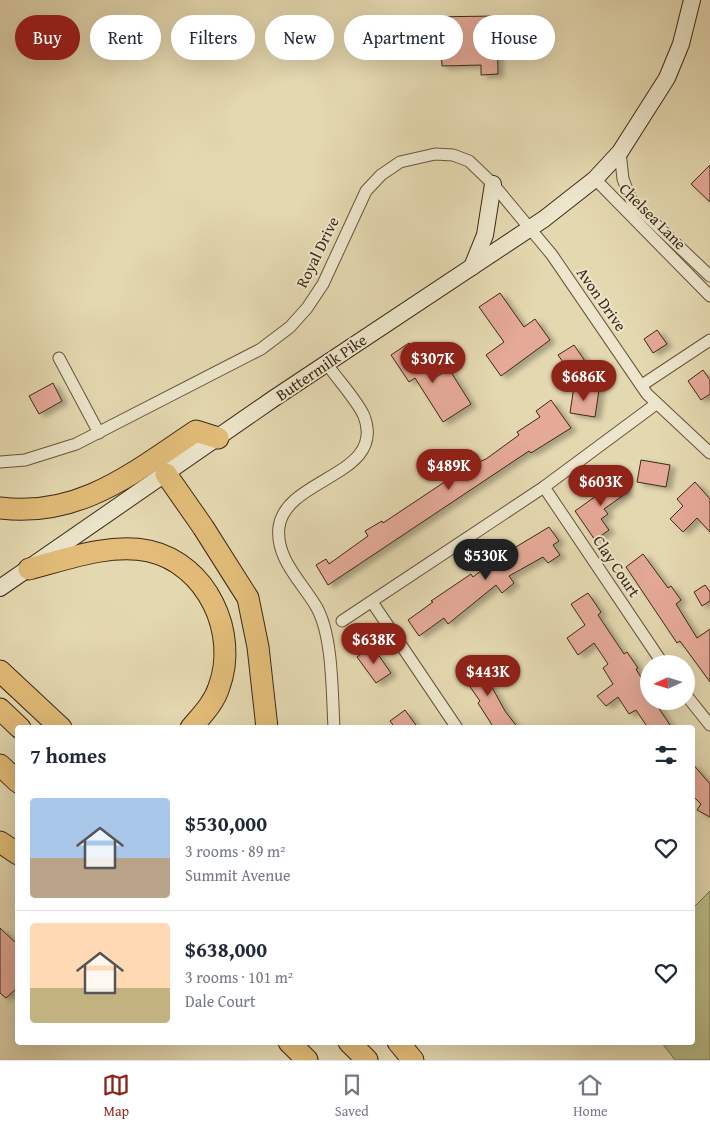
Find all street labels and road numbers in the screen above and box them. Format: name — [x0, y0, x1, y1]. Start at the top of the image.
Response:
street label: Chelsea Lane — [614, 177, 692, 255]
street label: Royal Drive — [289, 212, 345, 292]
street label: Avon Drive — [571, 262, 633, 336]
street label: Buttermilk Pike — [271, 328, 371, 406]
street label: Clay Court — [587, 530, 647, 602]

